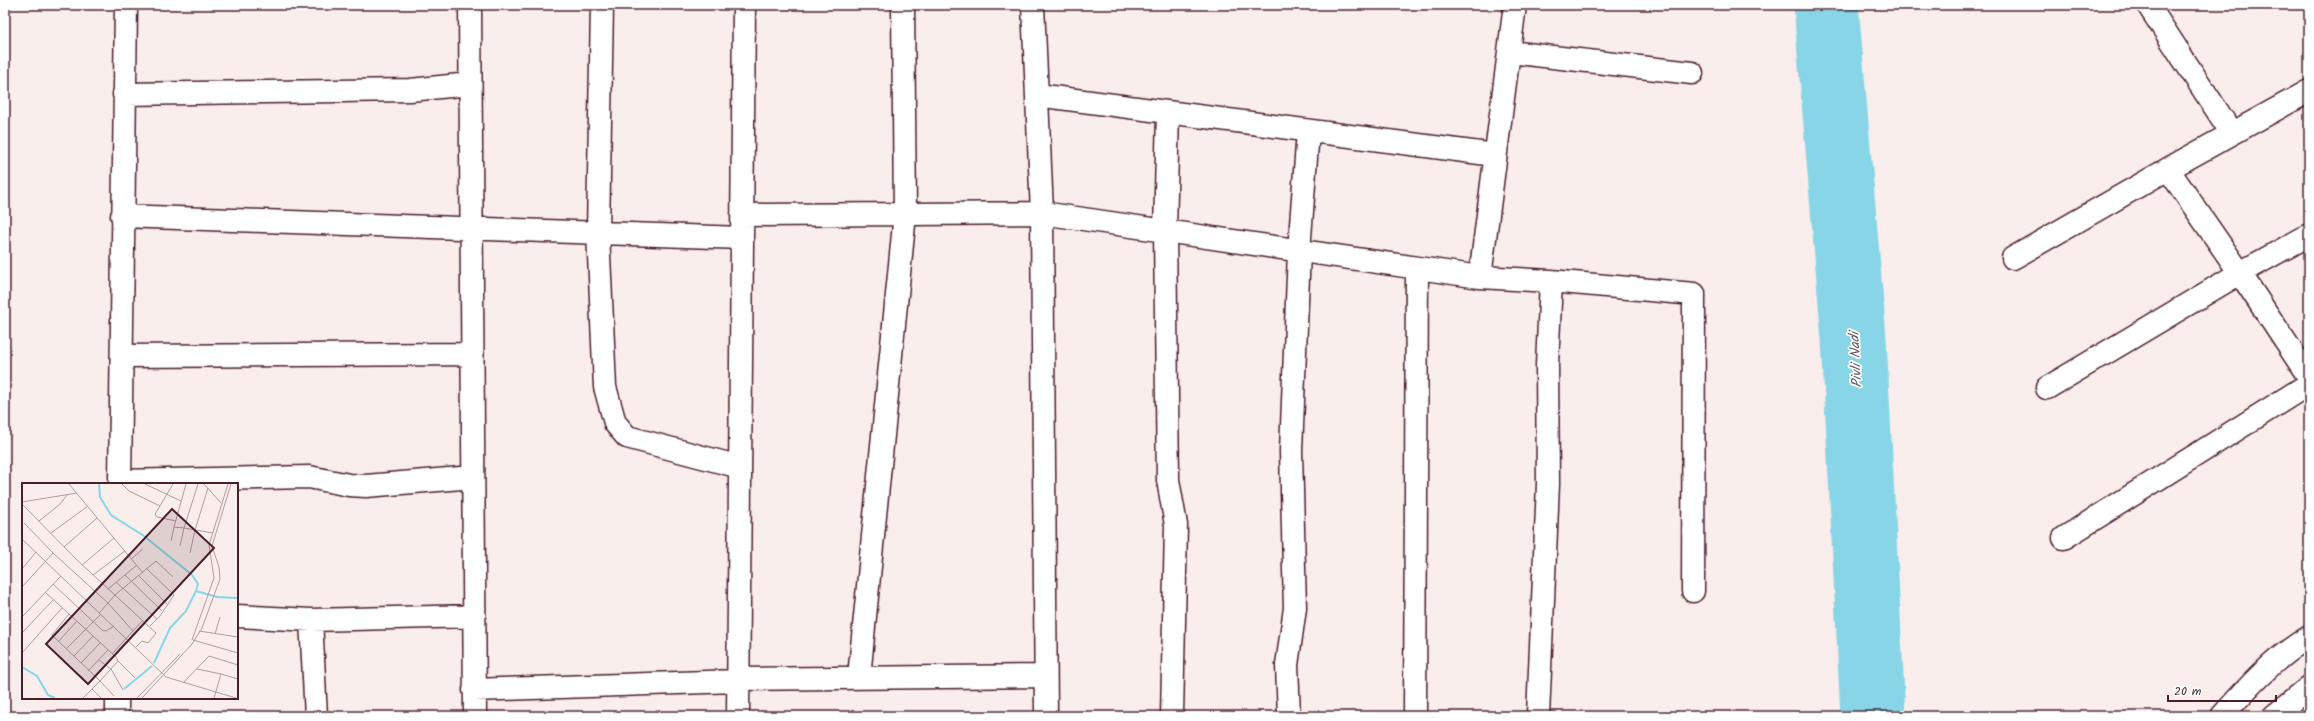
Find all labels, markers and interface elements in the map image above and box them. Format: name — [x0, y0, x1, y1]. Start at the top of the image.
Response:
water label: Pivli Nadi — [1843, 329, 1868, 388]
inset map — [22, 483, 238, 699]
scale bar — [2168, 677, 2276, 703]
text: 20 m — [2174, 682, 2202, 701]

